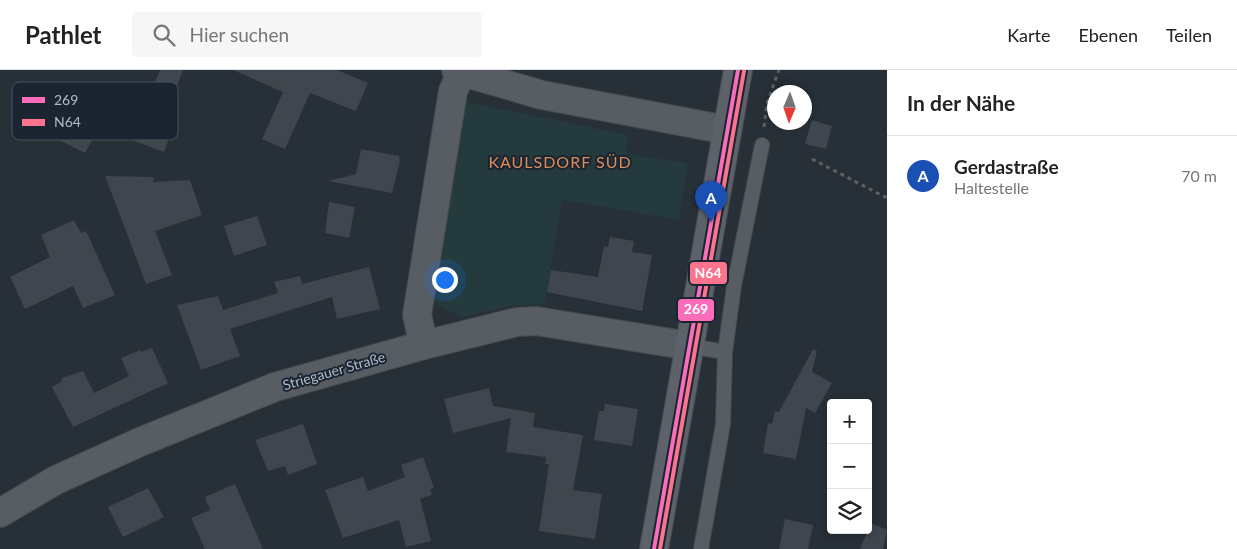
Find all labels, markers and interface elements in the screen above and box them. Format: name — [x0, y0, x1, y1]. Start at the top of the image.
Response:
search box — [132, 12, 482, 57]
text: Pathlet — [25, 20, 102, 49]
icon: search — [150, 21, 178, 49]
text: Hier suchen — [190, 23, 289, 46]
text: Karte — [1007, 24, 1050, 46]
text: Ebenen — [1078, 24, 1138, 46]
text: Teilen — [1166, 24, 1212, 46]
legend — [12, 82, 178, 140]
north arrow — [767, 85, 812, 130]
text: In der Nähe — [907, 90, 1015, 115]
text: 269 — [54, 91, 78, 108]
text: N64 — [54, 113, 81, 130]
district label: KAULSDORF SÜD — [488, 152, 632, 171]
text: Gerdastraße — [954, 155, 1059, 178]
text: A — [917, 166, 929, 185]
text: 70 m — [1181, 166, 1217, 185]
text: Haltestelle — [954, 178, 1029, 197]
pin: A — [695, 181, 727, 222]
line badge: N64 — [689, 261, 728, 285]
text: N64 — [694, 264, 722, 281]
your location — [432, 267, 458, 293]
line badge: 269 — [677, 298, 715, 322]
text: 269 — [684, 300, 708, 317]
street label: Striegauer Straße — [281, 348, 387, 393]
map controls — [827, 399, 872, 534]
button: + — [827, 399, 872, 444]
button: − — [827, 444, 872, 489]
button: layers — [827, 489, 872, 534]

